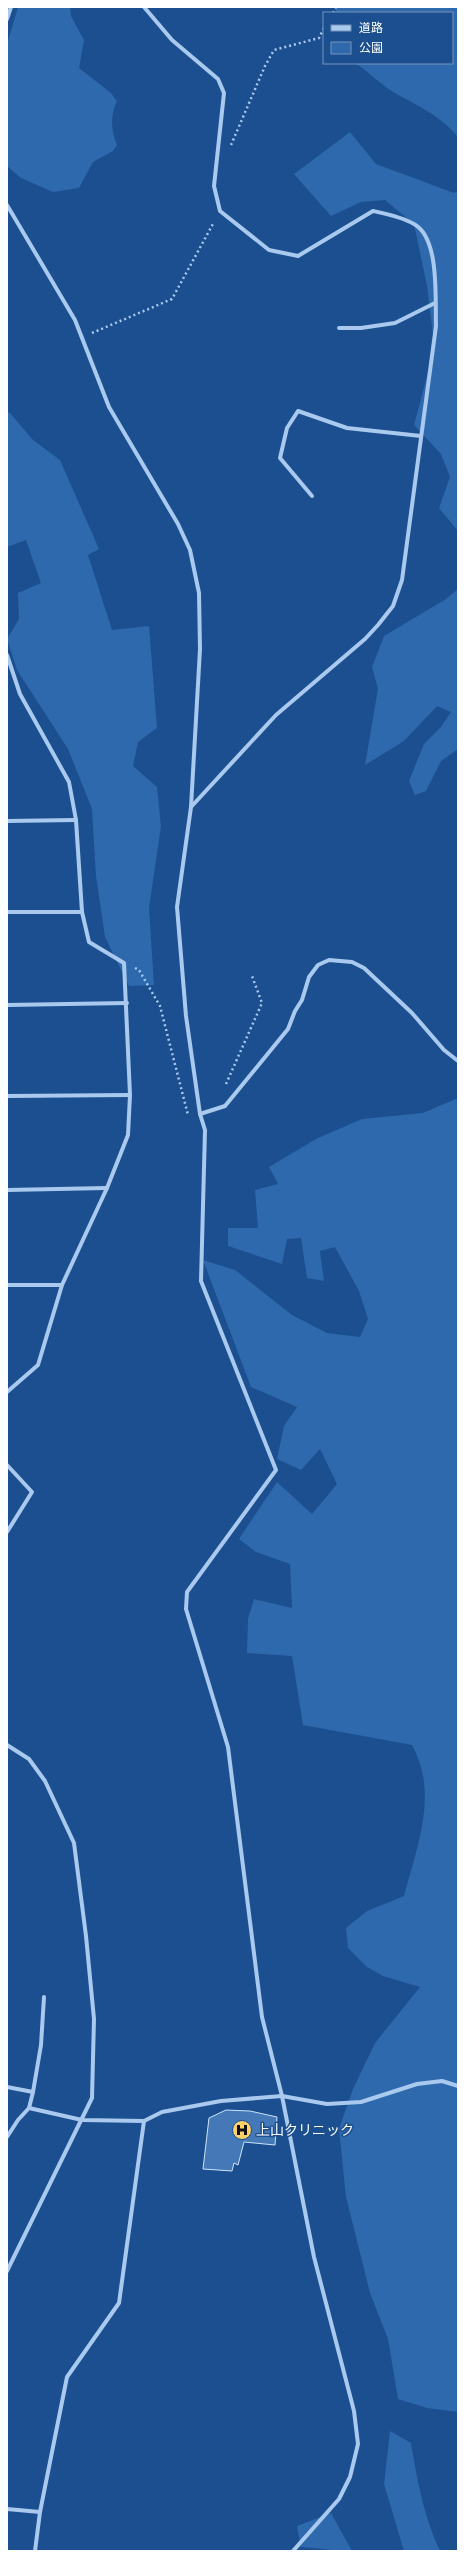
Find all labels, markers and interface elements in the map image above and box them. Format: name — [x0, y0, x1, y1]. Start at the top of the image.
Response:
legend — [323, 12, 453, 64]
text: 道路 — [359, 20, 383, 36]
text: 公園 — [359, 40, 383, 56]
hospital icon: 上山クリニック — [231, 2119, 253, 2141]
place label: 上山クリニック — [256, 2121, 354, 2139]

